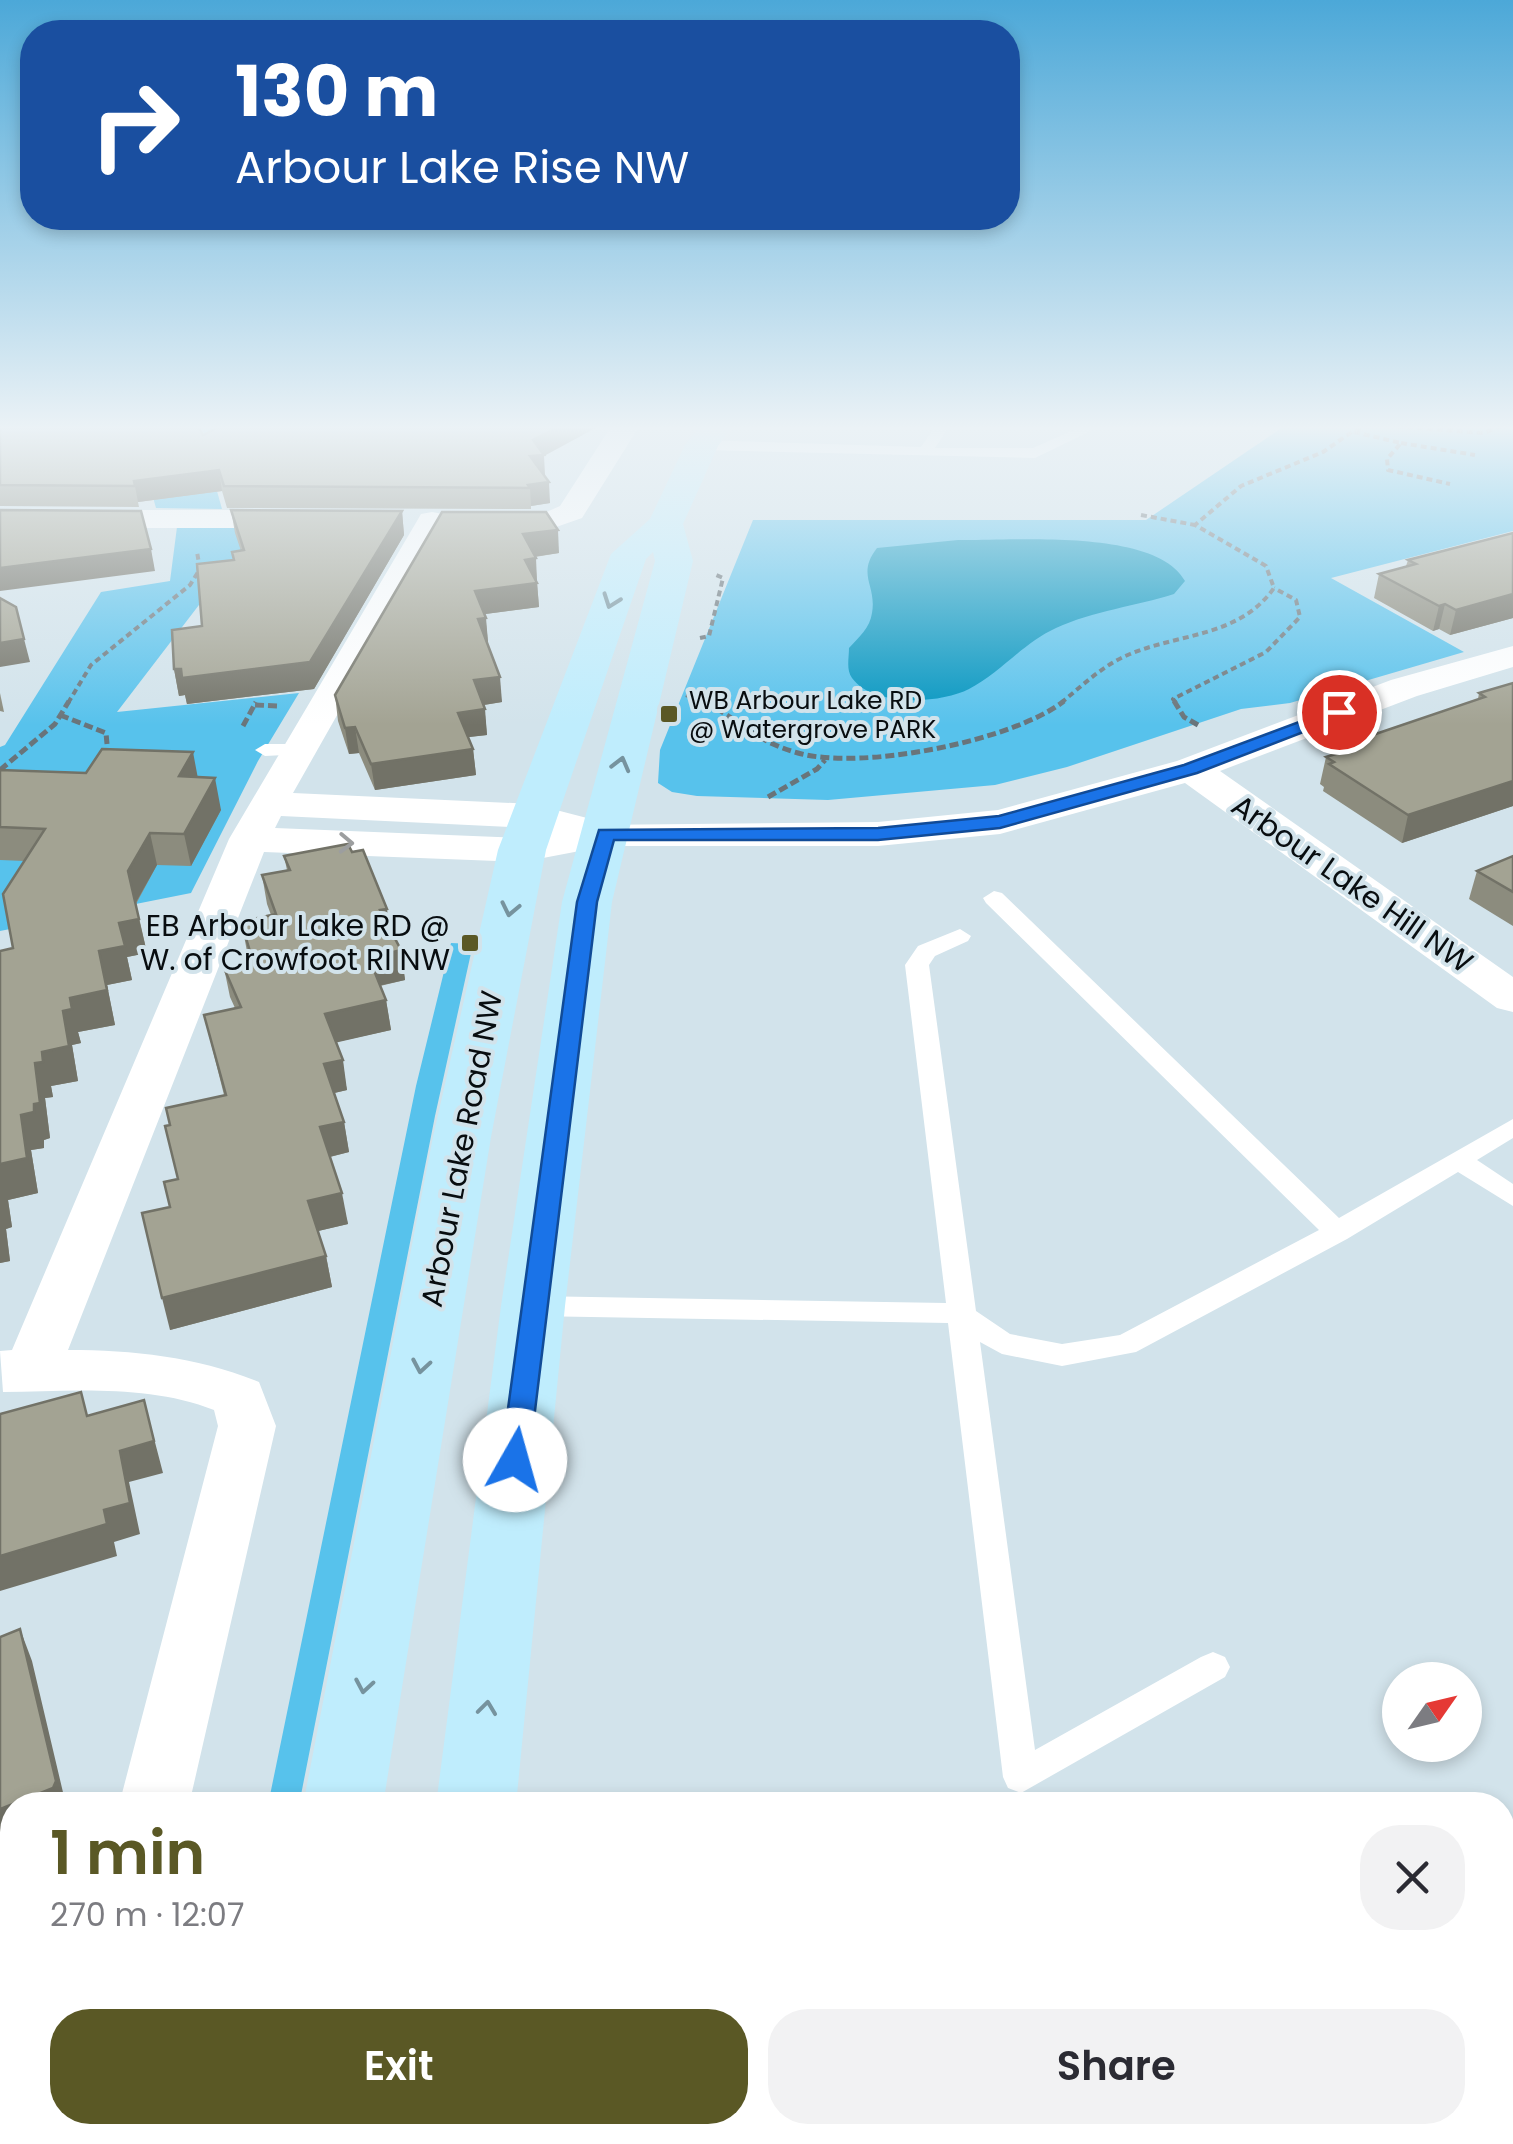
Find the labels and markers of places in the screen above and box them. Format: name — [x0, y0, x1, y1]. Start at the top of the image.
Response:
pin — [1297, 670, 1382, 755]
place label: WB Arbour Lake RD @ Watergrove PARK — [689, 683, 936, 747]
marker: WB Arbour Lake RD @ Watergrove PARK — [658, 703, 680, 725]
place label: EB Arbour Lake RD @ W. of Crowfoot RI NW — [140, 904, 450, 981]
marker: EB Arbour Lake RD @ W. of Crowfoot RI NW — [459, 932, 481, 954]

